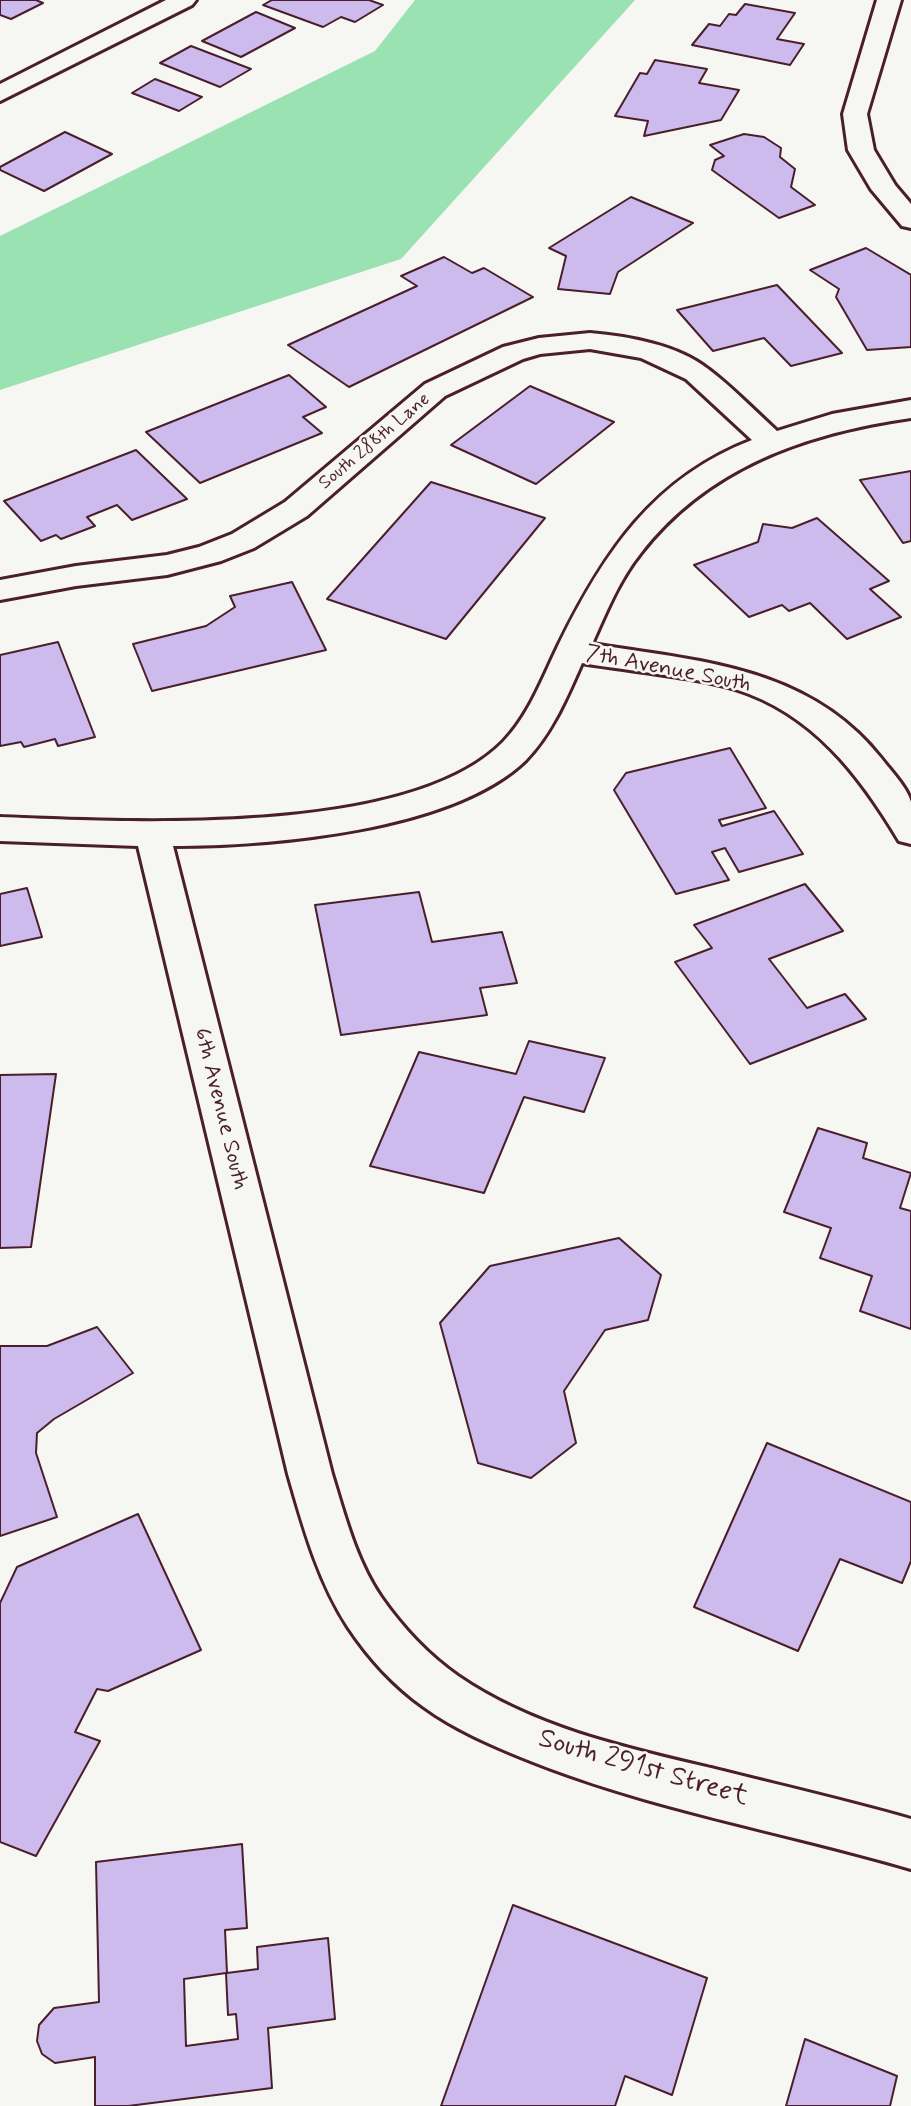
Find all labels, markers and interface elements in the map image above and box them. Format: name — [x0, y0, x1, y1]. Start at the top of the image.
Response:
street label: South 288th Lane — [315, 389, 435, 495]
street label: 7th Avenue South — [583, 640, 753, 700]
street label: 6th Avenue South — [187, 1025, 253, 1193]
street label: South 291st Street — [534, 1723, 752, 1815]

